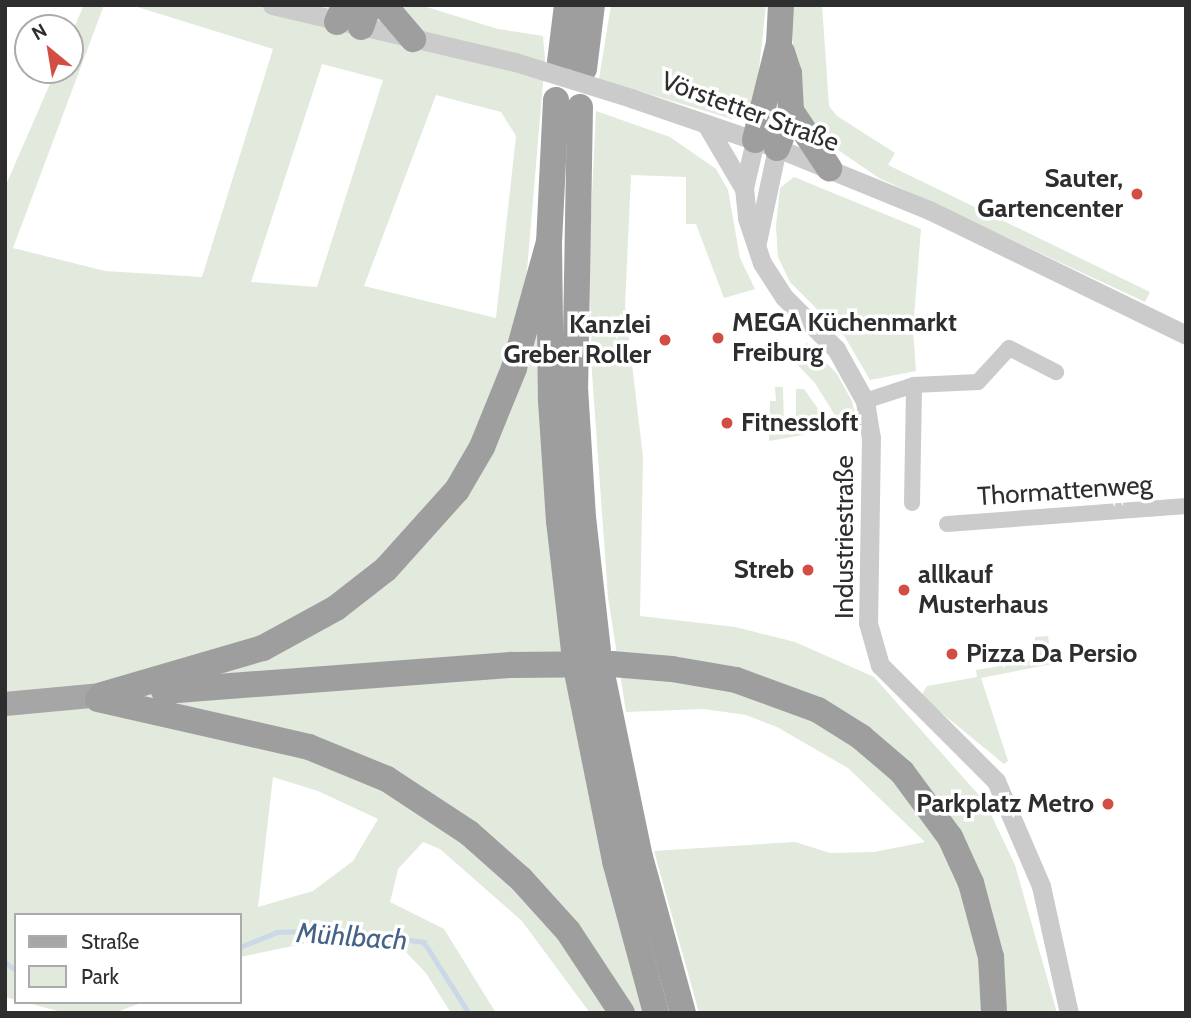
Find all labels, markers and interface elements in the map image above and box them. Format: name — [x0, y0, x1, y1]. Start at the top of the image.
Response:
north arrow — [14, 14, 84, 84]
text: N — [28, 19, 51, 45]
street label: Vörstetter Straße — [657, 65, 843, 159]
place label: Sauter, Gartencenter — [977, 163, 1123, 224]
marker: Sauter, Gartencenter — [1129, 186, 1145, 202]
place label: MEGA Küchenmarkt Freiburg — [732, 307, 957, 368]
place label: Kanzlei Greber Roller — [503, 309, 651, 370]
marker: MEGA Küchenmarkt Freiburg — [710, 330, 726, 346]
marker: Kanzlei Greber Roller — [657, 332, 673, 348]
place label: Fitnessloft — [741, 407, 859, 439]
marker: Fitnessloft — [719, 415, 735, 431]
street label: Industriestraße — [829, 455, 861, 619]
street label: Thormattenweg — [976, 469, 1154, 513]
place label: Streb — [734, 554, 794, 586]
place label: allkauf Musterhaus — [918, 559, 1048, 620]
marker: Streb — [800, 562, 816, 578]
marker: allkauf Musterhaus — [896, 582, 912, 598]
place label: Pizza Da Persio — [966, 638, 1137, 670]
marker: Pizza Da Persio — [944, 646, 960, 662]
place label: Parkplatz Metro — [916, 788, 1094, 820]
marker: Parkplatz Metro — [1100, 796, 1116, 812]
legend — [14, 913, 242, 1004]
water label: Mühlbach — [296, 915, 408, 957]
text: Straße — [81, 929, 139, 954]
text: Park — [81, 964, 119, 989]

